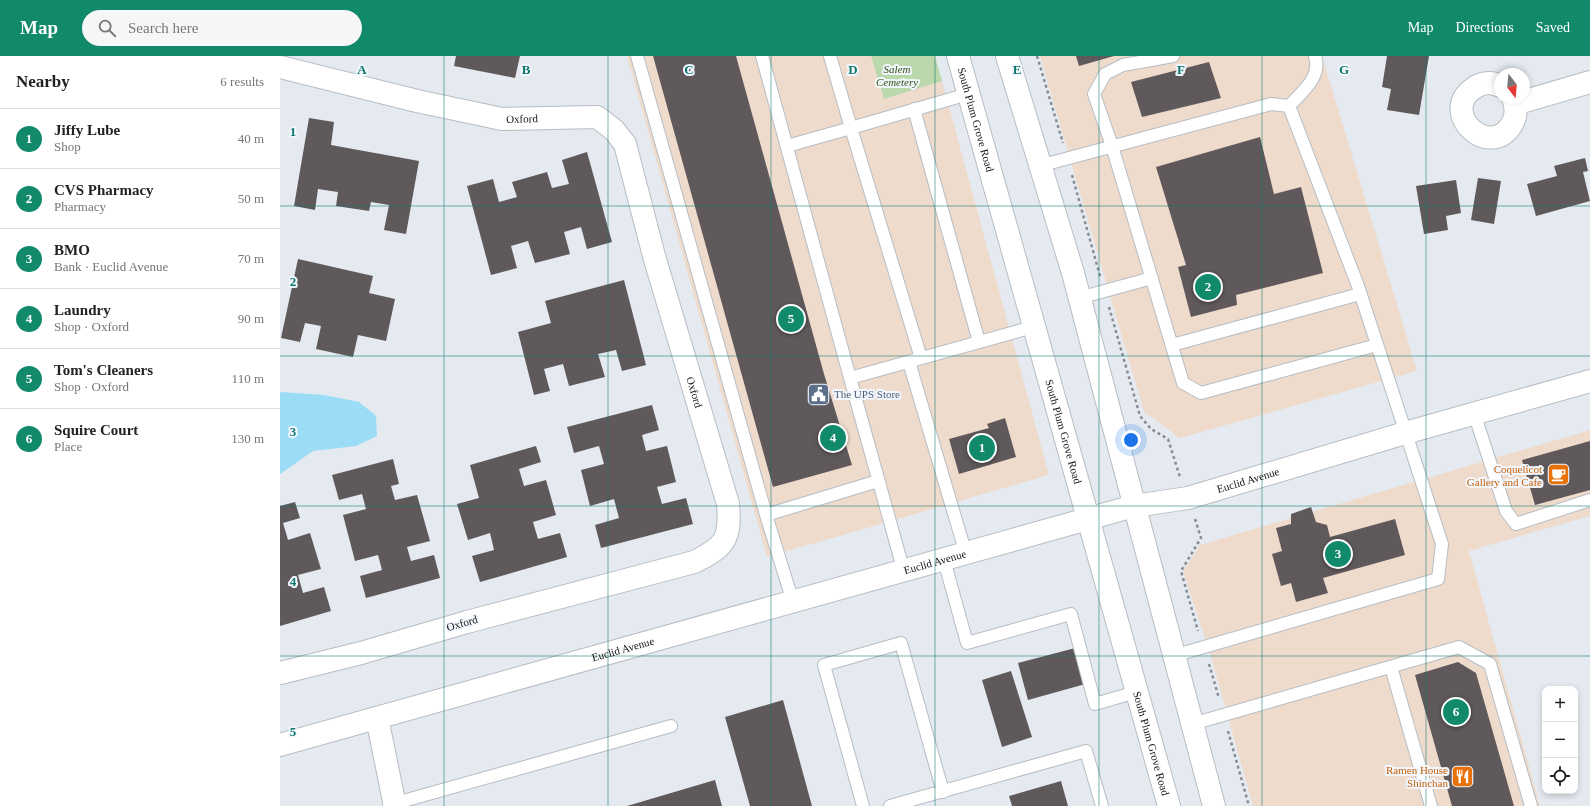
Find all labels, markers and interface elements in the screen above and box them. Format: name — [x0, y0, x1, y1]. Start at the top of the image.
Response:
search box — [82, 10, 362, 46]
text: Map — [20, 17, 58, 38]
icon: search — [96, 17, 118, 39]
text: Search here — [128, 20, 198, 36]
text: Map — [1408, 20, 1433, 35]
text: Directions — [1455, 20, 1514, 35]
text: Saved — [1536, 20, 1570, 35]
text: A — [357, 62, 367, 77]
text: B — [522, 62, 531, 77]
text: C — [684, 62, 694, 77]
text: D — [848, 62, 858, 77]
text: E — [1013, 62, 1021, 77]
text: F — [1177, 62, 1185, 77]
text: G — [1339, 62, 1349, 77]
park label: Salem Cemetery — [876, 63, 918, 88]
street label: South Plum Grove Road — [955, 66, 996, 174]
north arrow — [1494, 68, 1530, 104]
text: Nearby — [16, 72, 70, 91]
text: 6 results — [220, 74, 264, 89]
street label: Oxford — [506, 112, 538, 125]
text: Jiffy Lube — [54, 122, 120, 138]
text: 1 — [290, 124, 296, 139]
text: 1 — [26, 131, 32, 146]
text: 40 m — [238, 131, 264, 146]
text: Shop — [54, 139, 81, 154]
text: CVS Pharmacy — [54, 182, 154, 198]
text: 2 — [26, 191, 32, 206]
text: 50 m — [238, 191, 264, 206]
text: Pharmacy — [54, 199, 106, 214]
text: BMO — [54, 242, 90, 258]
text: 3 — [26, 251, 32, 266]
text: 70 m — [238, 251, 264, 266]
text: Bank · Euclid Avenue — [54, 259, 168, 274]
pin: 2 — [1195, 272, 1221, 302]
text: 2 — [290, 274, 296, 289]
text: Laundry — [54, 302, 111, 318]
pin: 5 — [778, 304, 804, 334]
text: 4 — [26, 311, 32, 326]
text: 90 m — [238, 311, 264, 326]
text: Shop · Oxford — [54, 319, 129, 334]
text: Tom's Cleaners — [54, 362, 153, 378]
text: 5 — [26, 371, 32, 386]
text: 110 m — [232, 371, 264, 386]
street label: Oxford — [684, 375, 705, 410]
street label: South Plum Grove Road — [1043, 378, 1084, 485]
text: Shop · Oxford — [54, 379, 129, 394]
public building icon: The UPS Store — [806, 381, 832, 407]
place label: The UPS Store — [834, 388, 900, 400]
text: Squire Court — [54, 422, 138, 438]
pin: 4 — [820, 423, 846, 453]
text: 3 — [290, 424, 297, 439]
your location — [1121, 430, 1141, 450]
text: 6 — [26, 431, 32, 446]
text: 130 m — [231, 431, 264, 446]
pin: 1 — [969, 433, 995, 463]
text: Place — [54, 439, 82, 454]
cafe icon: Coquelicot Gallery and Cafe — [1545, 462, 1571, 488]
place label: Coquelicot Gallery and Cafe — [1467, 463, 1542, 488]
street label: Euclid Avenue — [1215, 465, 1281, 495]
pin: 3 — [1325, 539, 1351, 569]
street label: Euclid Avenue — [902, 547, 968, 576]
text: 4 — [290, 574, 297, 589]
street label: Oxford — [445, 613, 479, 633]
street label: Euclid Avenue — [590, 635, 656, 664]
map controls — [1542, 686, 1578, 794]
button: + — [1542, 686, 1578, 722]
street label: South Plum Grove Road — [1131, 690, 1172, 797]
pin: 6 — [1443, 697, 1469, 727]
button: − — [1542, 722, 1578, 758]
text: 5 — [290, 724, 297, 739]
button: locate — [1542, 758, 1578, 794]
restaurant icon: Ramen House Shinchan — [1450, 763, 1476, 789]
place label: Ramen House Shinchan — [1386, 764, 1448, 789]

